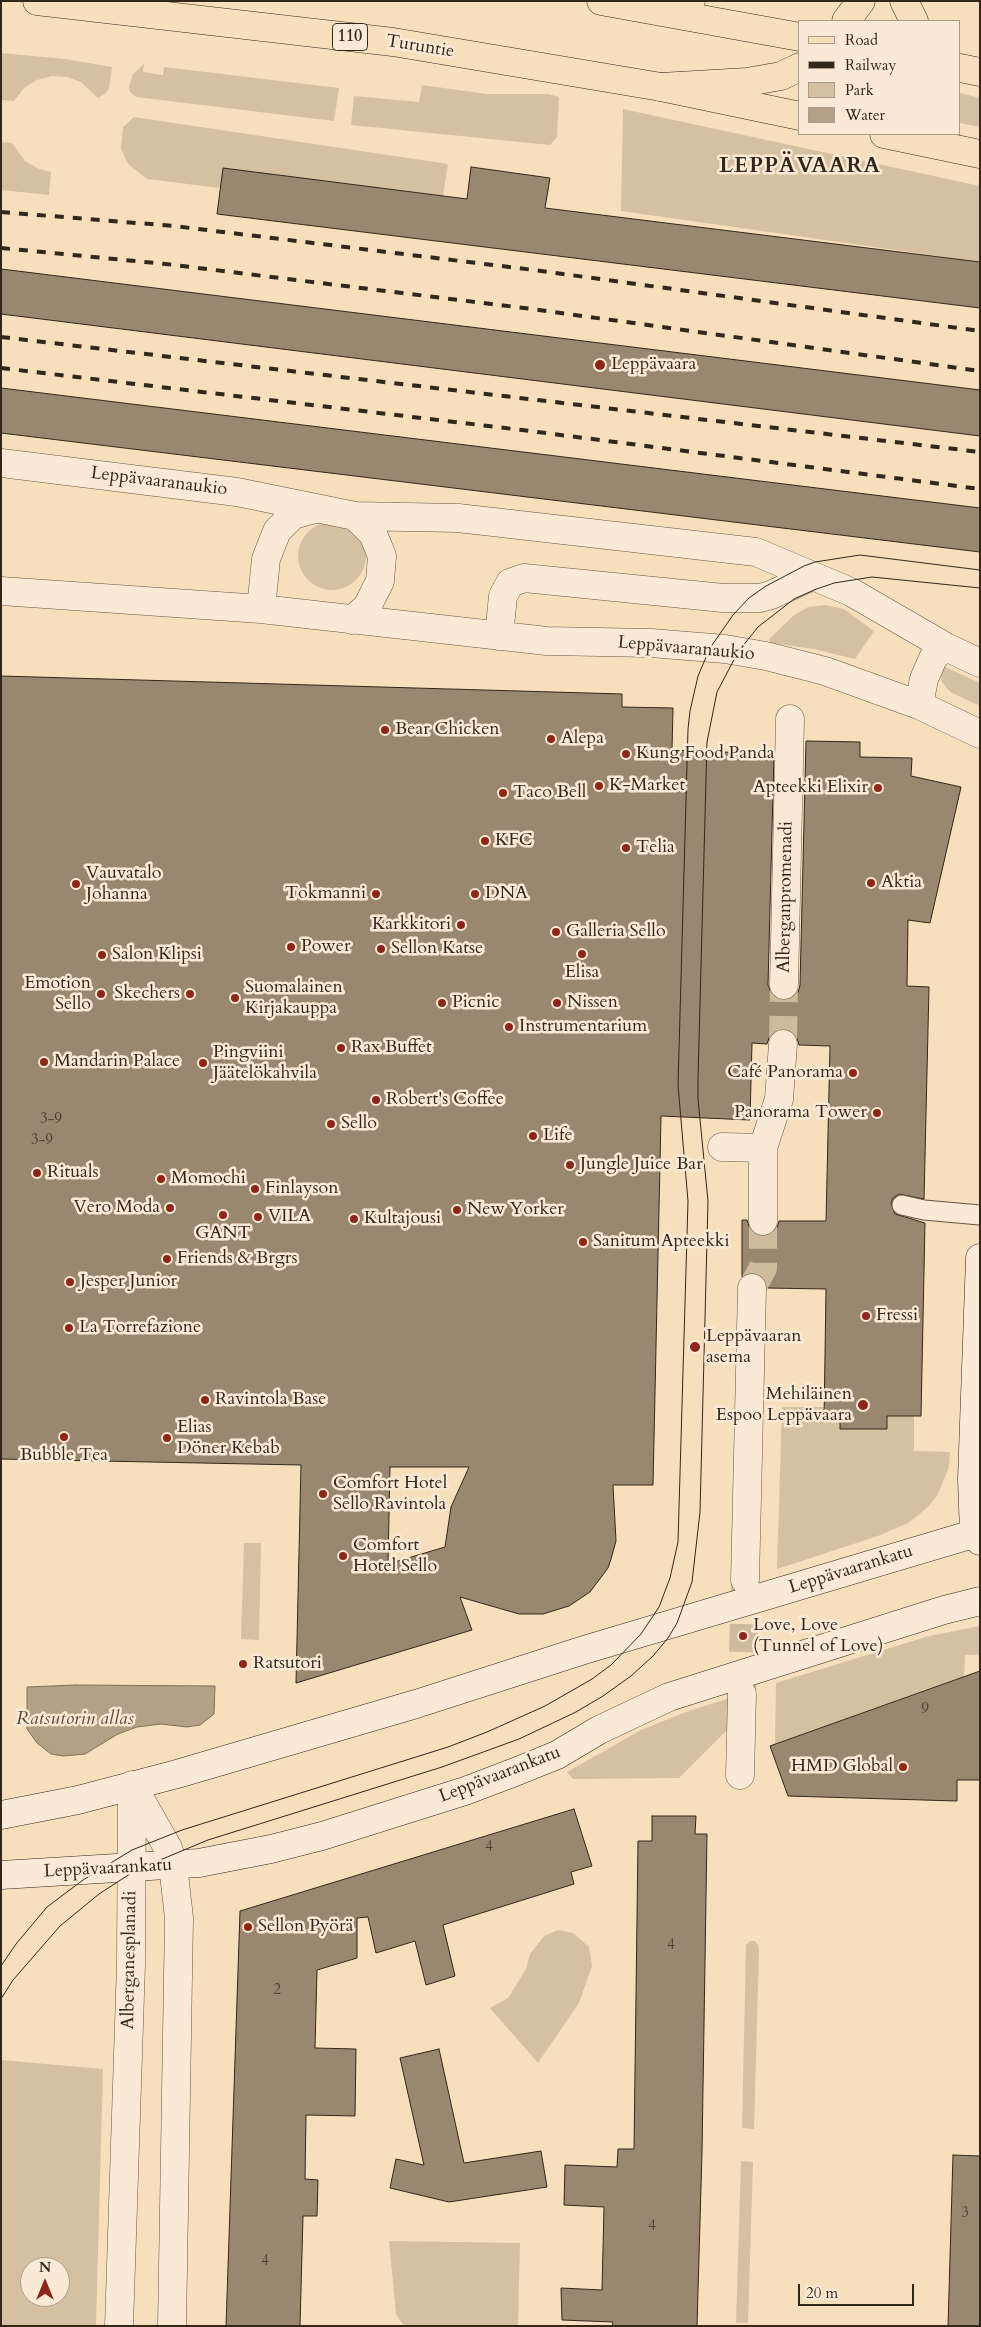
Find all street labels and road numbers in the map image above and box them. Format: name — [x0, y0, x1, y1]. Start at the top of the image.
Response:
road number: 110 — [332, 24, 368, 51]
street label: Turuntie — [384, 31, 456, 63]
street label: Leppävaaranaukio — [89, 463, 229, 501]
street label: Leppävaaranaukio — [617, 632, 755, 666]
street label: Alberganpromenadi — [774, 821, 798, 973]
street label: Leppävaarankatu — [786, 1541, 916, 1599]
street label: Leppävaarankatu — [436, 1742, 564, 1808]
street label: Leppävaarankatu — [43, 1855, 173, 1883]
street label: Alberganesplanadi — [118, 1890, 142, 2030]

